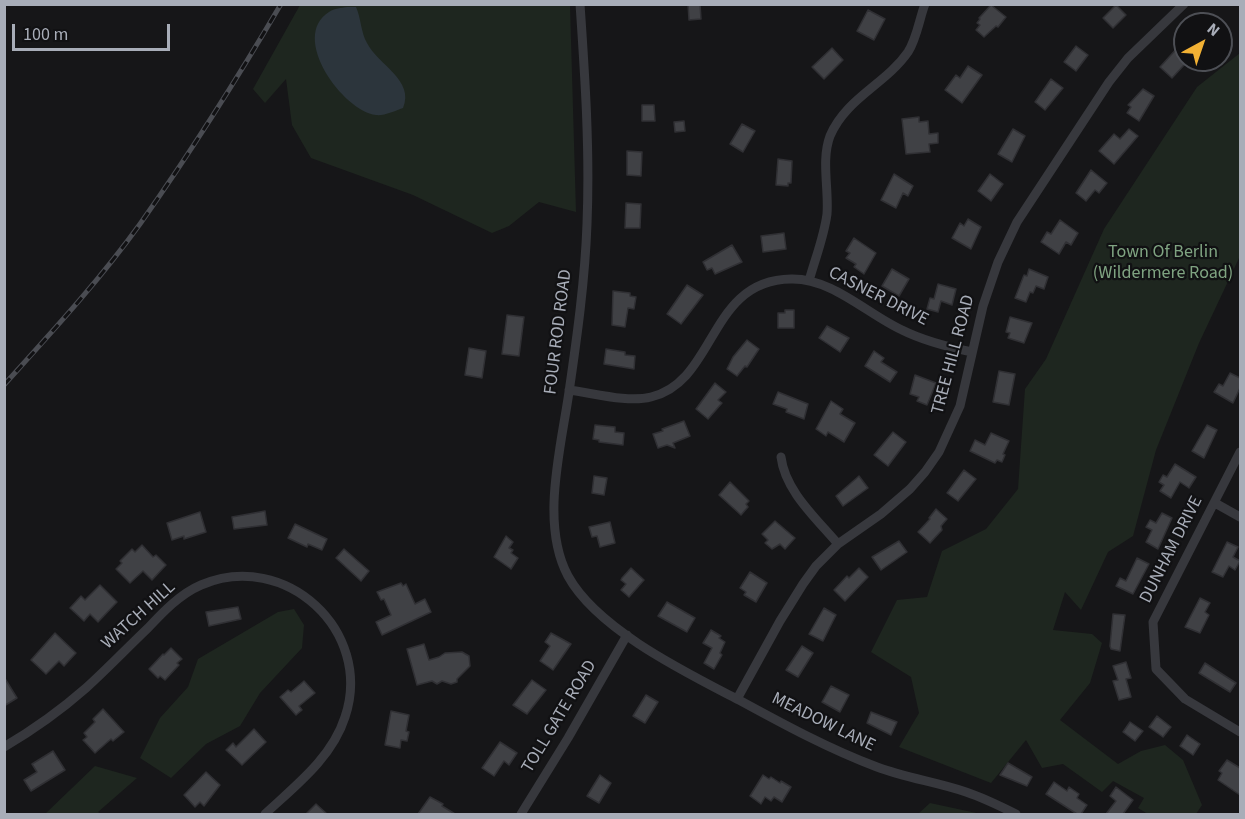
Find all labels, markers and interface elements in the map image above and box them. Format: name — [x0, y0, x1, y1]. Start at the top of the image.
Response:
scale bar — [15, 12, 172, 50]
north arrow — [1173, 12, 1233, 72]
text: N — [1202, 18, 1224, 42]
text: 100 m — [23, 22, 68, 47]
park label: Town Of Berlin (Wildermere Road) — [1093, 242, 1233, 284]
street label: CASNER DRIVE — [824, 263, 932, 331]
street label: FOUR ROD ROAD — [541, 268, 577, 396]
street label: TREE HILL ROAD — [928, 293, 980, 417]
street label: DUNHAM DRIVE — [1136, 493, 1208, 607]
street label: WATCH HILL — [98, 577, 180, 655]
street label: TOLL GATE ROAD — [518, 657, 602, 777]
street label: MEADOW LANE — [768, 689, 878, 757]

